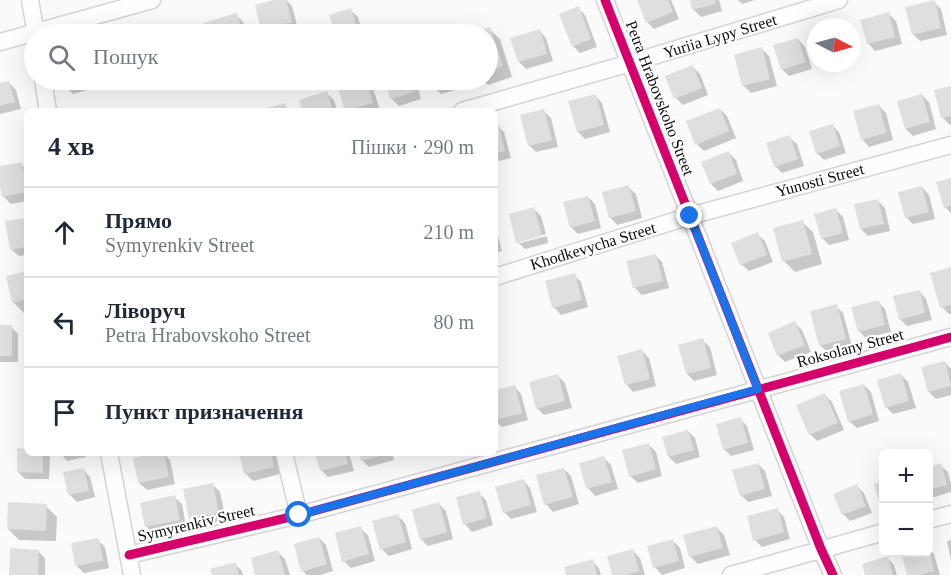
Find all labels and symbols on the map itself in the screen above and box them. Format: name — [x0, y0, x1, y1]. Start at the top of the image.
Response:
street label: Yuriia Lypy Street — [661, 11, 779, 62]
street label: Petra Hrabovskoho Street — [623, 18, 698, 178]
north arrow — [807, 18, 861, 72]
street label: Yunosti Street — [774, 160, 866, 200]
route end — [676, 202, 702, 228]
street label: Khodkevycha Street — [528, 219, 659, 274]
street label: Roksolany Street — [795, 325, 906, 371]
street label: Symyrenkiv Street — [136, 501, 257, 546]
route start — [285, 501, 311, 527]

